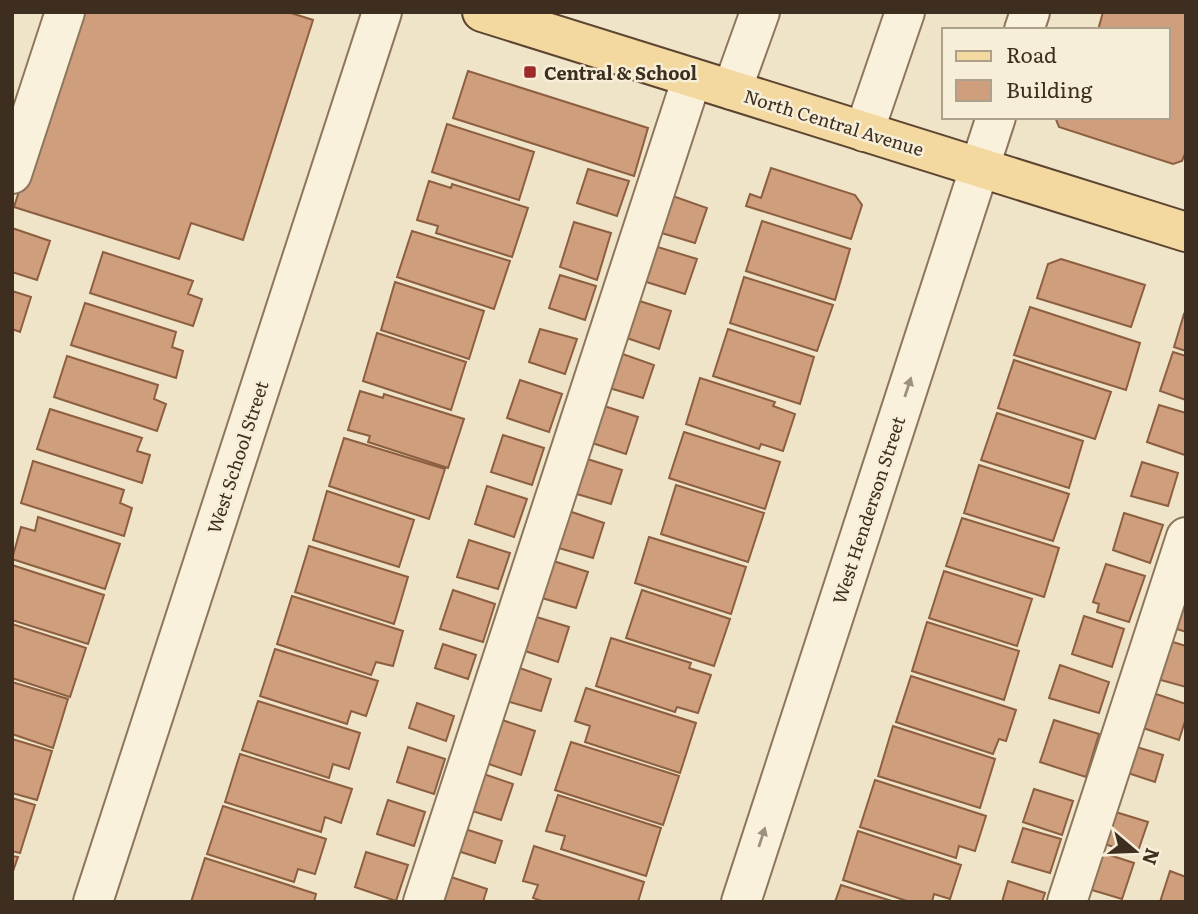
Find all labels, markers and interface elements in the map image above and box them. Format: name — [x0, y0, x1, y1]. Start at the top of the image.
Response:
legend — [942, 28, 1170, 119]
text: Road — [1006, 38, 1057, 69]
place label: Central & School — [544, 59, 698, 86]
marker: Central & School — [522, 64, 538, 80]
text: Building — [1006, 73, 1093, 104]
street label: North Central Avenue — [741, 82, 927, 162]
street label: West School Street — [200, 376, 275, 537]
one-way arrow — [903, 377, 914, 398]
street label: West Henderson Street — [825, 412, 911, 607]
north arrow — [1100, 816, 1170, 886]
one-way arrow — [757, 826, 768, 847]
text: N — [1136, 845, 1168, 869]

